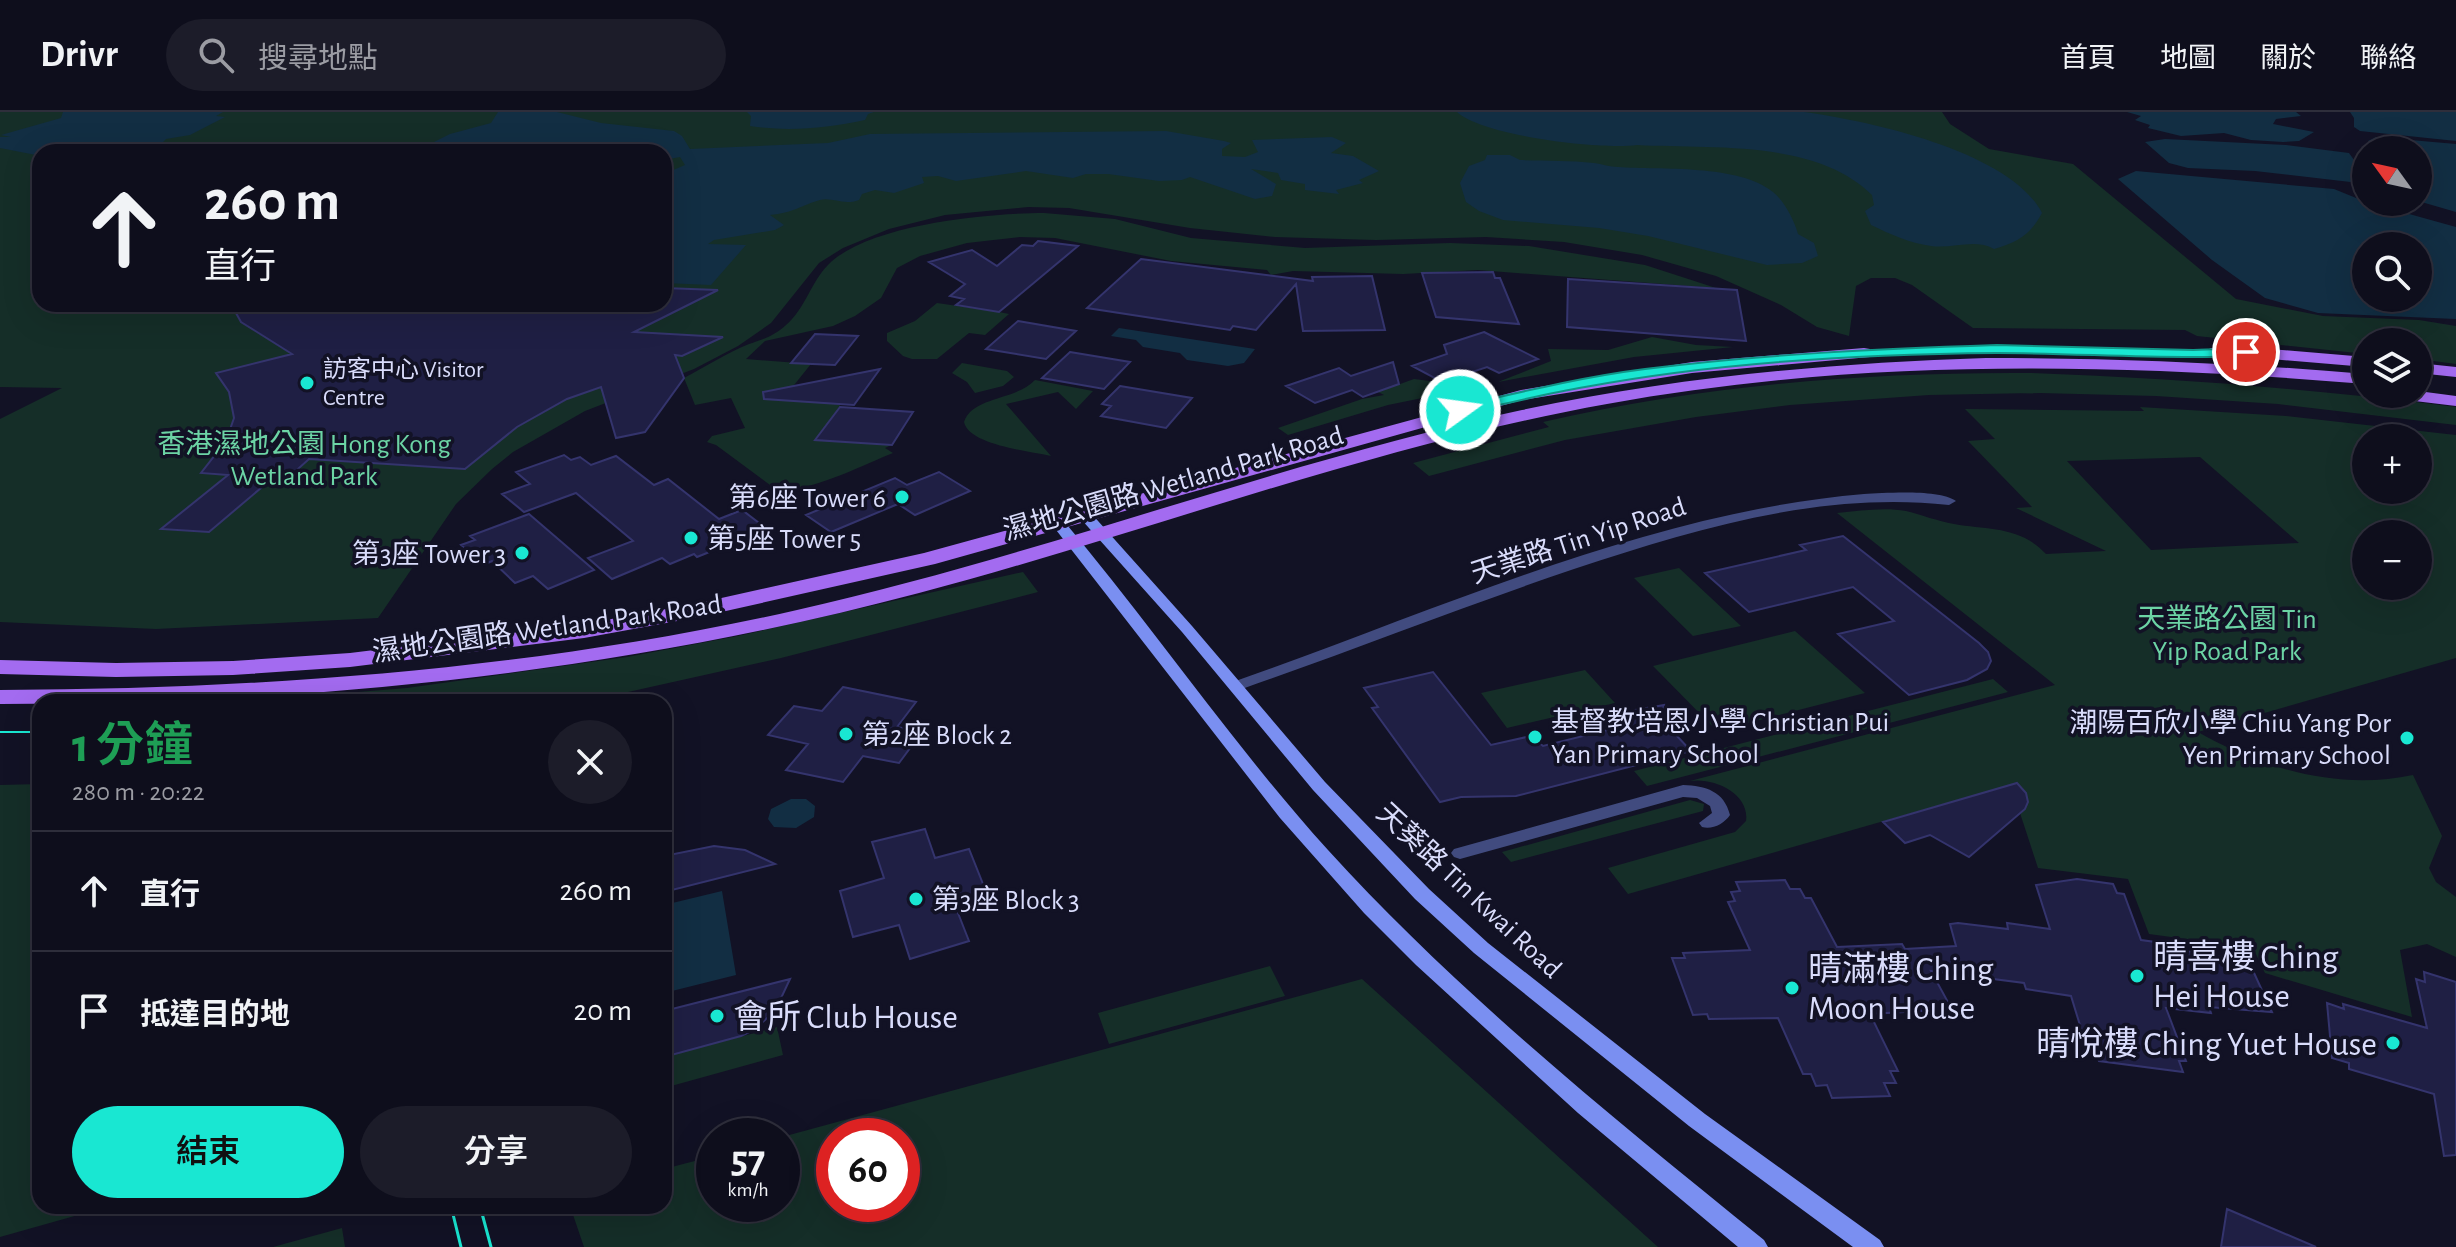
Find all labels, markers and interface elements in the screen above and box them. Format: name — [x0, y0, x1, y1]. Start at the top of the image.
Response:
search box — [166, 19, 726, 91]
icon: search — [194, 33, 238, 77]
text: Drivr — [40, 36, 118, 74]
text: 搜尋地點 — [258, 44, 378, 74]
text: 首頁 — [2060, 45, 2116, 73]
text: 地圖 — [2160, 45, 2216, 73]
text: 關於 — [2260, 45, 2316, 73]
text: 聯絡 — [2360, 45, 2416, 73]
north arrow — [2352, 136, 2432, 216]
map controls — [2352, 136, 2432, 600]
text: 260 m — [204, 174, 340, 230]
icon: ahead — [72, 176, 176, 280]
button: search — [2352, 232, 2432, 312]
text: 直行 — [204, 249, 276, 285]
pin — [2212, 318, 2280, 386]
button: layers — [2352, 328, 2432, 408]
icon: arrive — [2224, 330, 2268, 374]
place label: 訪客中心 Visitor Centre — [323, 356, 484, 410]
position arrow — [1418, 368, 1502, 452]
marker: 訪客中心 Visitor Centre — [298, 374, 316, 392]
street label: 濕地公園路 Wetland Park Road — [1000, 420, 1347, 546]
button: + — [2352, 424, 2432, 504]
park label: 香港濕地公園 Hong Kong Wetland Park — [157, 429, 451, 491]
place label: 第6座 Tower 6 — [729, 483, 886, 513]
marker: 第6座 Tower 6 — [893, 488, 911, 506]
street label: 天業路 Tin Yip Road — [1467, 491, 1689, 589]
button: − — [2352, 520, 2432, 600]
place label: 第5座 Tower 5 — [707, 524, 861, 554]
marker: 第5座 Tower 5 — [682, 529, 700, 547]
place label: 第3座 Tower 3 — [352, 539, 506, 569]
marker: 第3座 Tower 3 — [513, 544, 531, 562]
street label: 濕地公園路 Wetland Park Road — [371, 589, 724, 667]
park label: 天業路公園 Tin Yip Road Park — [2137, 604, 2317, 666]
place label: 基督教培恩小學 Christian Pui Yan Primary School — [1551, 707, 1889, 769]
place label: 潮陽百欣小學 Chiu Yang Por Yen Primary School — [2069, 708, 2391, 770]
button: close — [548, 720, 632, 804]
place label: 第2座 Block 2 — [862, 720, 1012, 750]
text: 1 分鐘 — [72, 723, 193, 771]
marker: 第2座 Block 2 — [837, 725, 855, 743]
marker: 基督教培恩小學 Christian Pui Yan Primary School — [1526, 728, 1544, 746]
marker: 潮陽百欣小學 Chiu Yang Por Yen Primary School — [2398, 729, 2416, 747]
text: 280 m · 20:22 — [72, 779, 205, 805]
street label: 天葵路 Tin Kwai Road — [1371, 798, 1568, 984]
icon: ahead — [72, 869, 116, 913]
text: 260 m — [559, 876, 632, 906]
text: 直行 — [140, 880, 200, 910]
place label: 第3座 Block 3 — [932, 885, 1080, 915]
marker: 第3座 Block 3 — [907, 890, 925, 908]
place label: 晴喜樓 Ching Hei House — [2153, 939, 2339, 1014]
place label: 晴滿樓 Ching Moon House — [1808, 951, 1994, 1026]
marker: 晴喜樓 Ching Hei House — [2128, 967, 2146, 985]
marker: 晴滿樓 Ching Moon House — [1783, 979, 1801, 997]
icon: arrive — [72, 989, 116, 1033]
text: 20 m — [574, 996, 632, 1026]
place label: 會所 Club House — [733, 999, 958, 1035]
text: 抵達目的地 — [140, 1000, 290, 1030]
marker: 會所 Club House — [708, 1007, 726, 1025]
place label: 晴悅樓 Ching Yuet House — [2036, 1026, 2377, 1062]
marker: 晴悅樓 Ching Yuet House — [2384, 1034, 2402, 1052]
button: 結束 — [72, 1106, 344, 1198]
button: 分享 — [360, 1106, 632, 1198]
speed limit sign: 60 — [816, 1118, 920, 1222]
text: 57 — [731, 1140, 765, 1180]
text: km/h — [727, 1180, 769, 1200]

